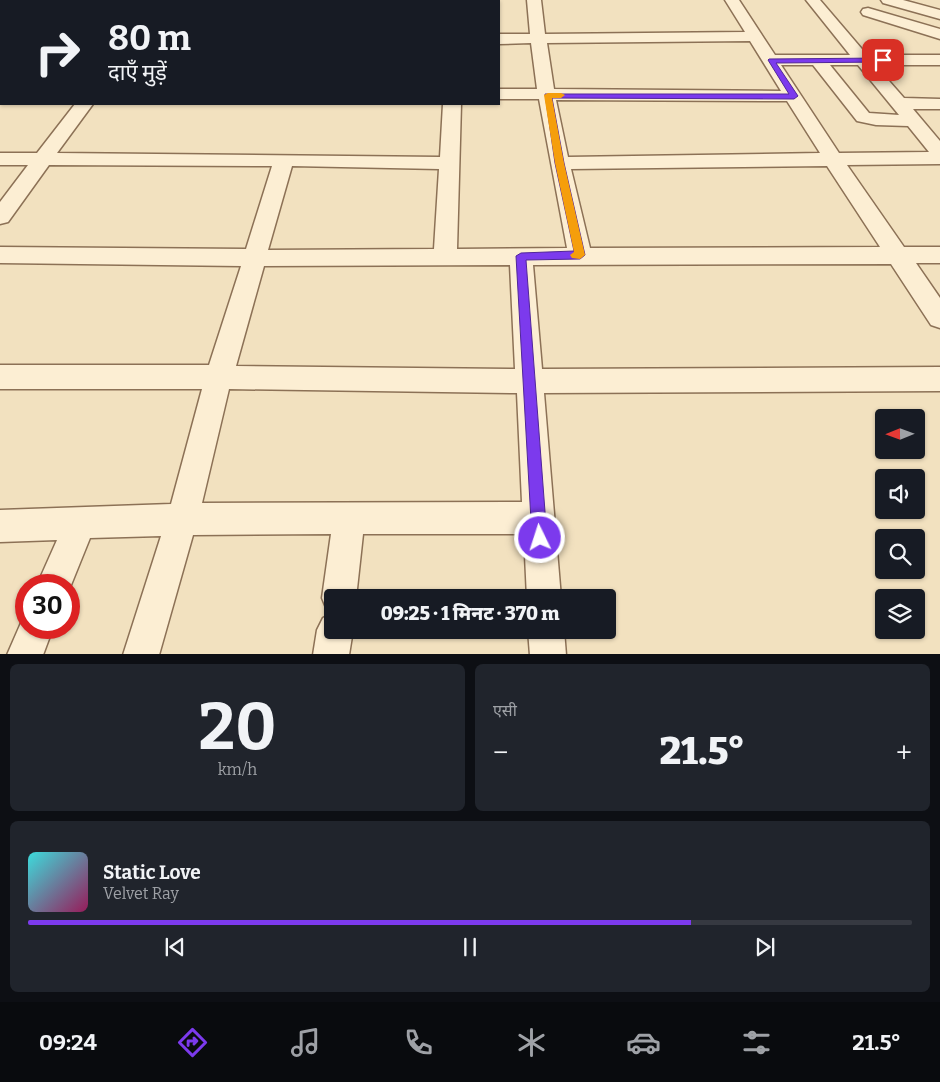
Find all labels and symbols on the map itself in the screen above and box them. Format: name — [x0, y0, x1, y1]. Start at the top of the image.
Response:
pin — [862, 39, 904, 81]
north arrow — [875, 409, 925, 459]
position arrow — [513, 511, 565, 563]
speed limit sign: 30 — [15, 574, 80, 639]

